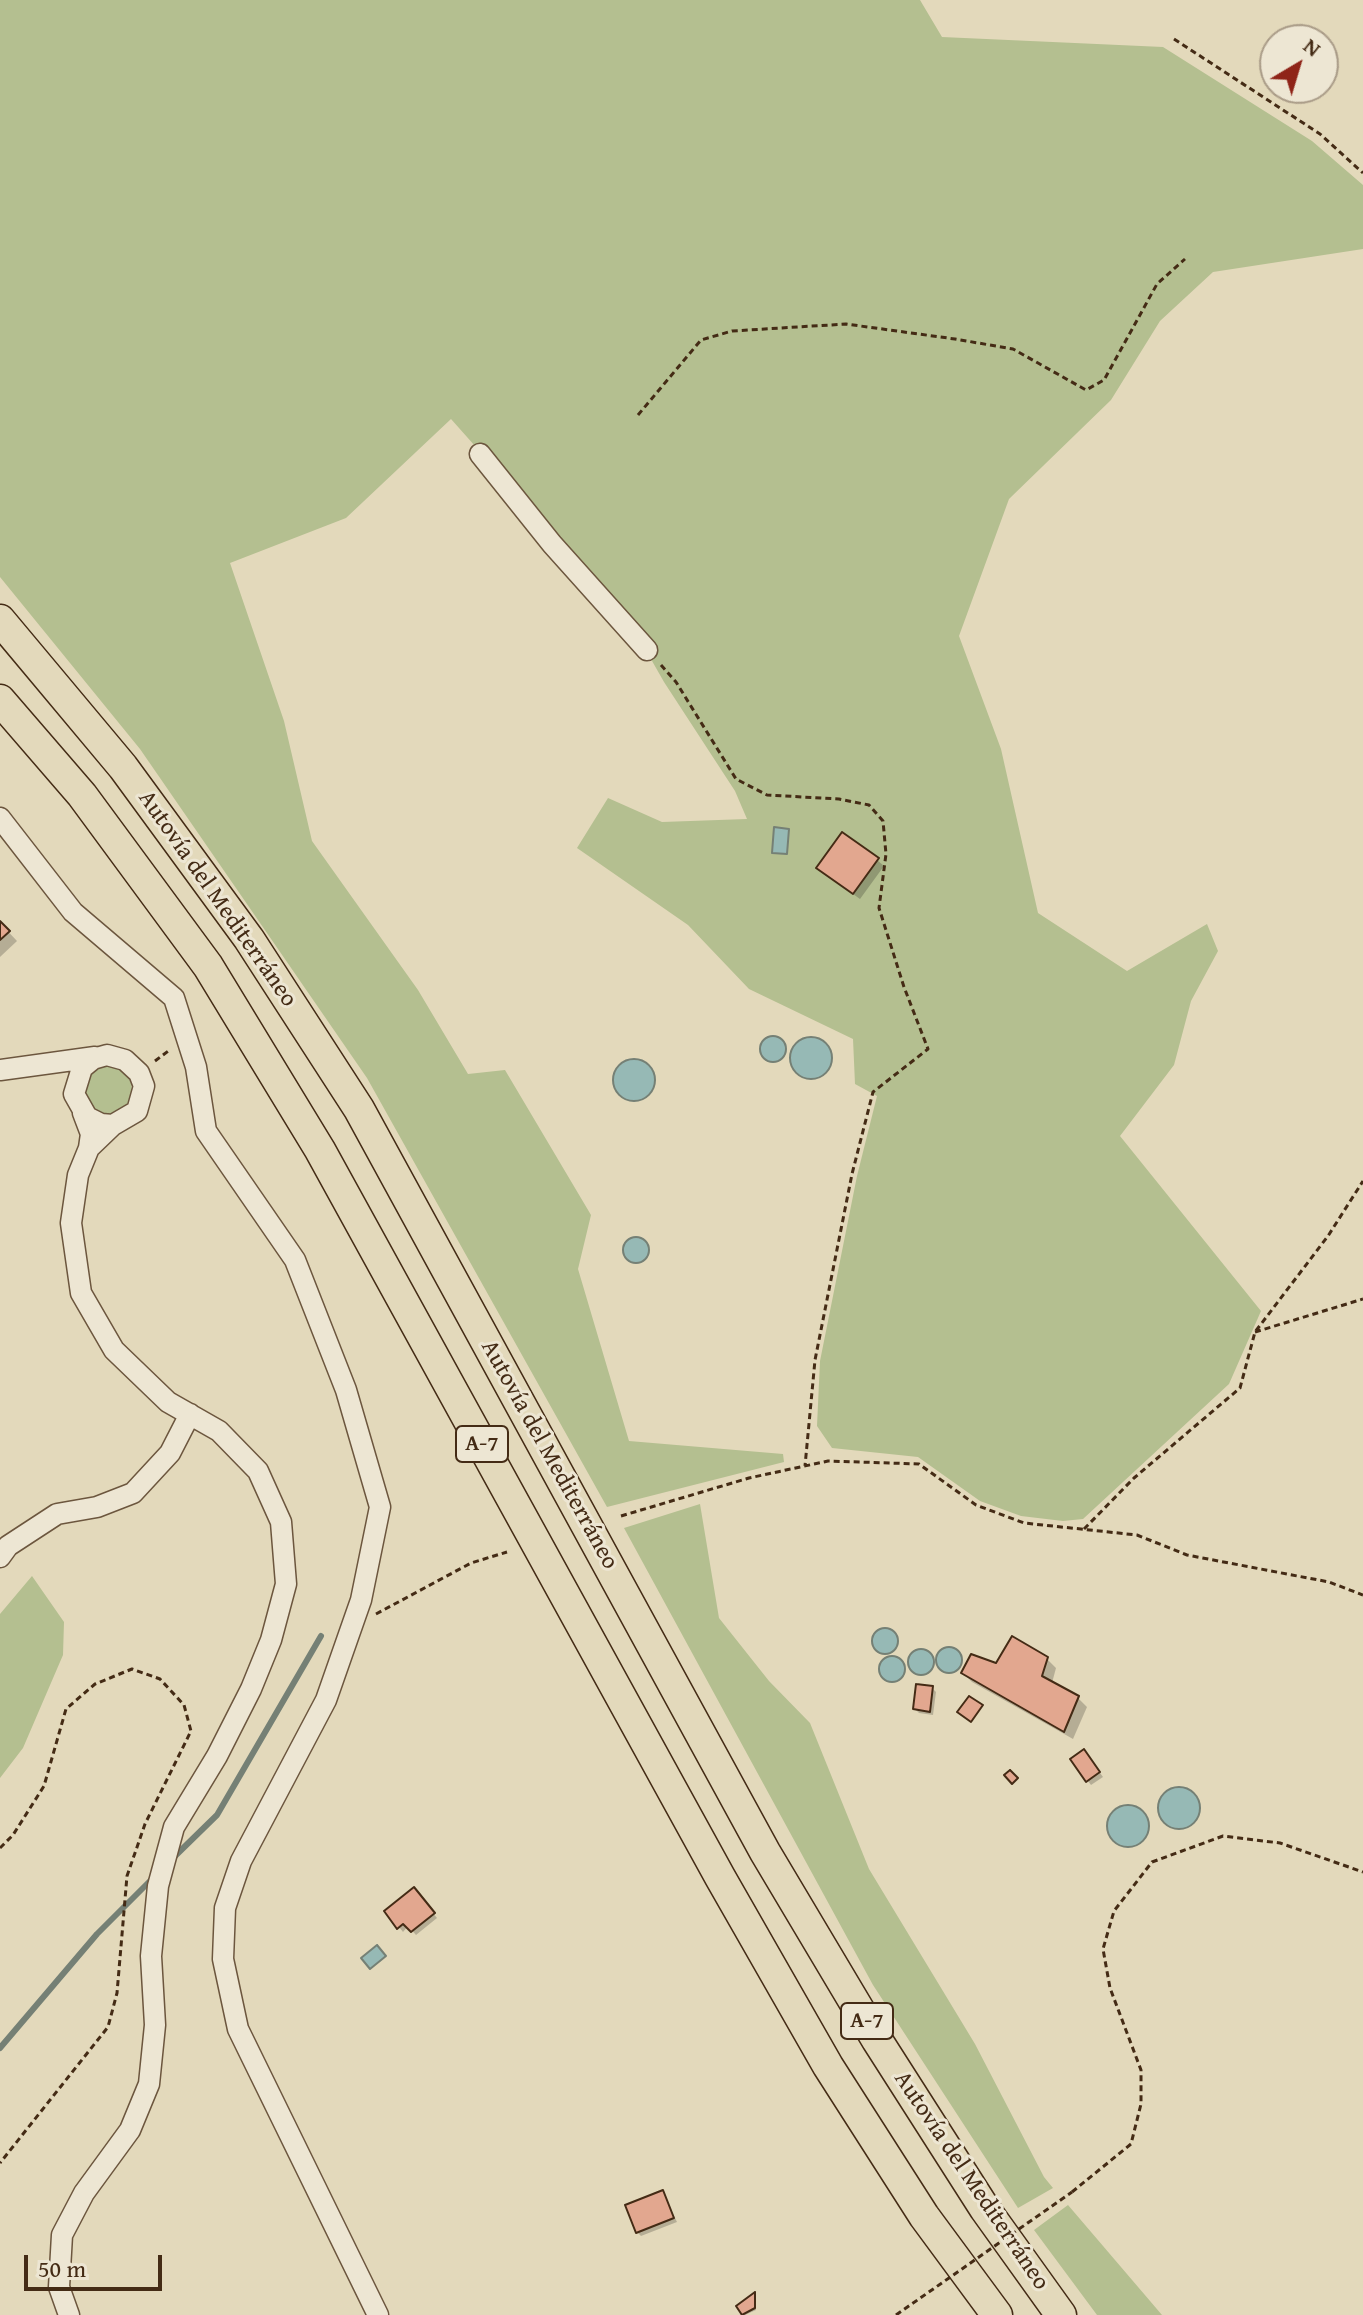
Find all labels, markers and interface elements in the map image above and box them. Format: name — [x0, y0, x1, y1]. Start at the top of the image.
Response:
north arrow — [1259, 24, 1339, 104]
text: N — [1297, 30, 1328, 64]
street label: Autovía del Mediterráneo — [131, 785, 303, 1013]
street label: Autovía del Mediterráneo — [474, 1335, 624, 1575]
road number: A-7 — [456, 1426, 508, 1462]
road number: A-7 — [841, 2003, 893, 2039]
street label: Autovía del Mediterráneo — [887, 2066, 1055, 2296]
scale bar — [28, 2239, 166, 2289]
text: 50 m — [38, 2251, 86, 2286]

